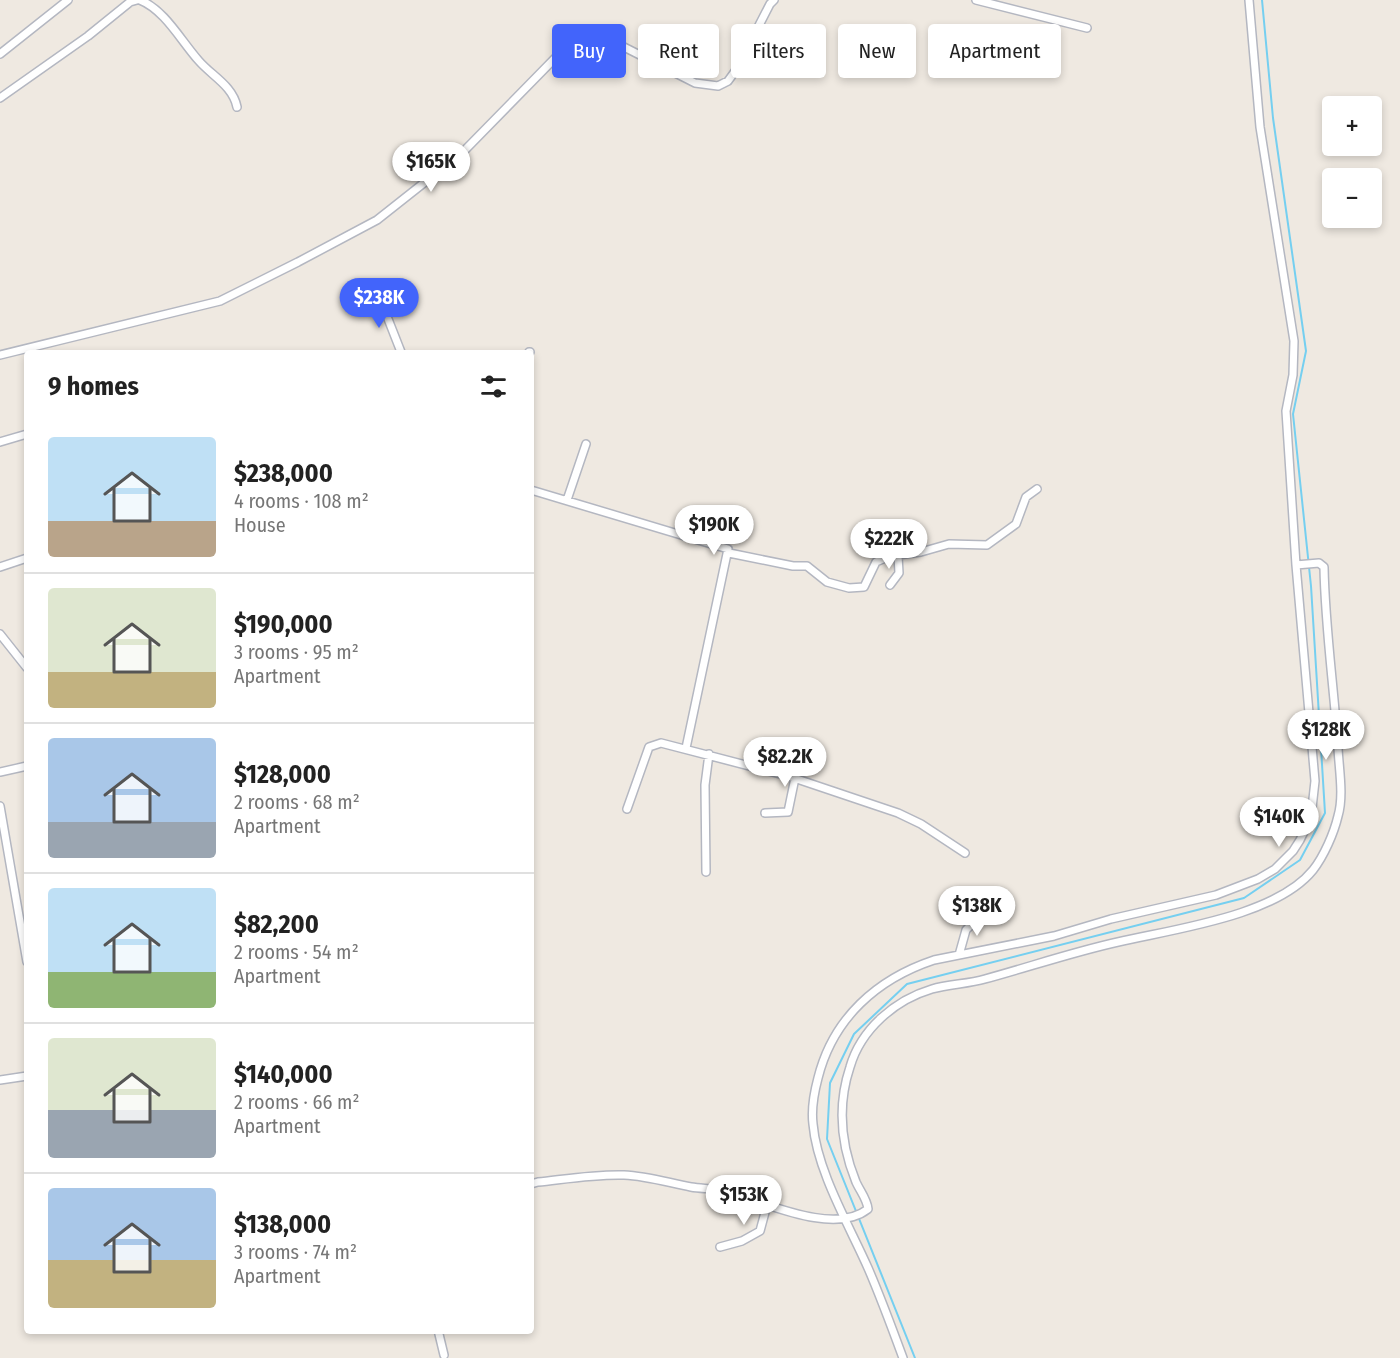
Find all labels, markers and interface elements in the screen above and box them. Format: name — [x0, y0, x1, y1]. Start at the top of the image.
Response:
chip: Buy — [552, 24, 626, 78]
chip: Rent — [638, 24, 719, 78]
chip: Filters — [731, 24, 826, 78]
chip: New — [838, 24, 916, 78]
chip: Apartment — [928, 24, 1061, 78]
map controls — [1322, 96, 1382, 228]
button: + — [1322, 96, 1382, 156]
pin: $165K — [389, 142, 473, 193]
text: $165K — [406, 149, 456, 173]
button: − — [1322, 168, 1382, 228]
pin: $238K — [337, 278, 421, 329]
text: $238K — [354, 285, 404, 309]
icon: filters — [477, 370, 510, 403]
text: 9 homes — [48, 371, 139, 402]
text: $238,000 — [234, 458, 333, 489]
icon: home — [96, 461, 168, 533]
text: 4 rooms · 108 m² — [234, 489, 369, 513]
pin: $190K — [672, 505, 756, 556]
text: $190K — [689, 512, 739, 536]
text: House — [234, 513, 286, 537]
pin: $222K — [847, 519, 931, 570]
text: $222K — [864, 526, 914, 550]
text: $190,000 — [234, 609, 333, 640]
icon: home — [96, 612, 168, 684]
text: 3 rooms · 95 m² — [234, 640, 359, 664]
text: Apartment — [234, 664, 321, 688]
pin: $128K — [1284, 710, 1368, 761]
text: $128K — [1301, 717, 1351, 741]
pin: $82.2K — [736, 737, 834, 788]
text: $82.2K — [757, 744, 813, 768]
text: $128,000 — [234, 759, 331, 790]
icon: home — [96, 762, 168, 834]
text: 2 rooms · 68 m² — [234, 790, 360, 814]
pin: $140K — [1237, 797, 1321, 848]
text: $140K — [1254, 804, 1304, 828]
text: Apartment — [234, 814, 321, 838]
pin: $138K — [935, 886, 1019, 937]
text: $138K — [952, 893, 1002, 917]
text: $82,200 — [234, 909, 319, 940]
icon: home — [96, 912, 168, 984]
text: 2 rooms · 54 m² — [234, 940, 359, 964]
text: Apartment — [234, 964, 321, 988]
text: $140,000 — [234, 1059, 333, 1090]
icon: home — [96, 1062, 168, 1134]
text: 2 rooms · 66 m² — [234, 1090, 360, 1114]
text: Apartment — [234, 1114, 321, 1138]
pin: $153K — [702, 1175, 786, 1226]
text: $153K — [720, 1182, 768, 1206]
text: $138,000 — [234, 1209, 331, 1240]
icon: home — [96, 1212, 168, 1284]
text: 3 rooms · 74 m² — [234, 1240, 357, 1264]
text: Apartment — [234, 1264, 321, 1288]

